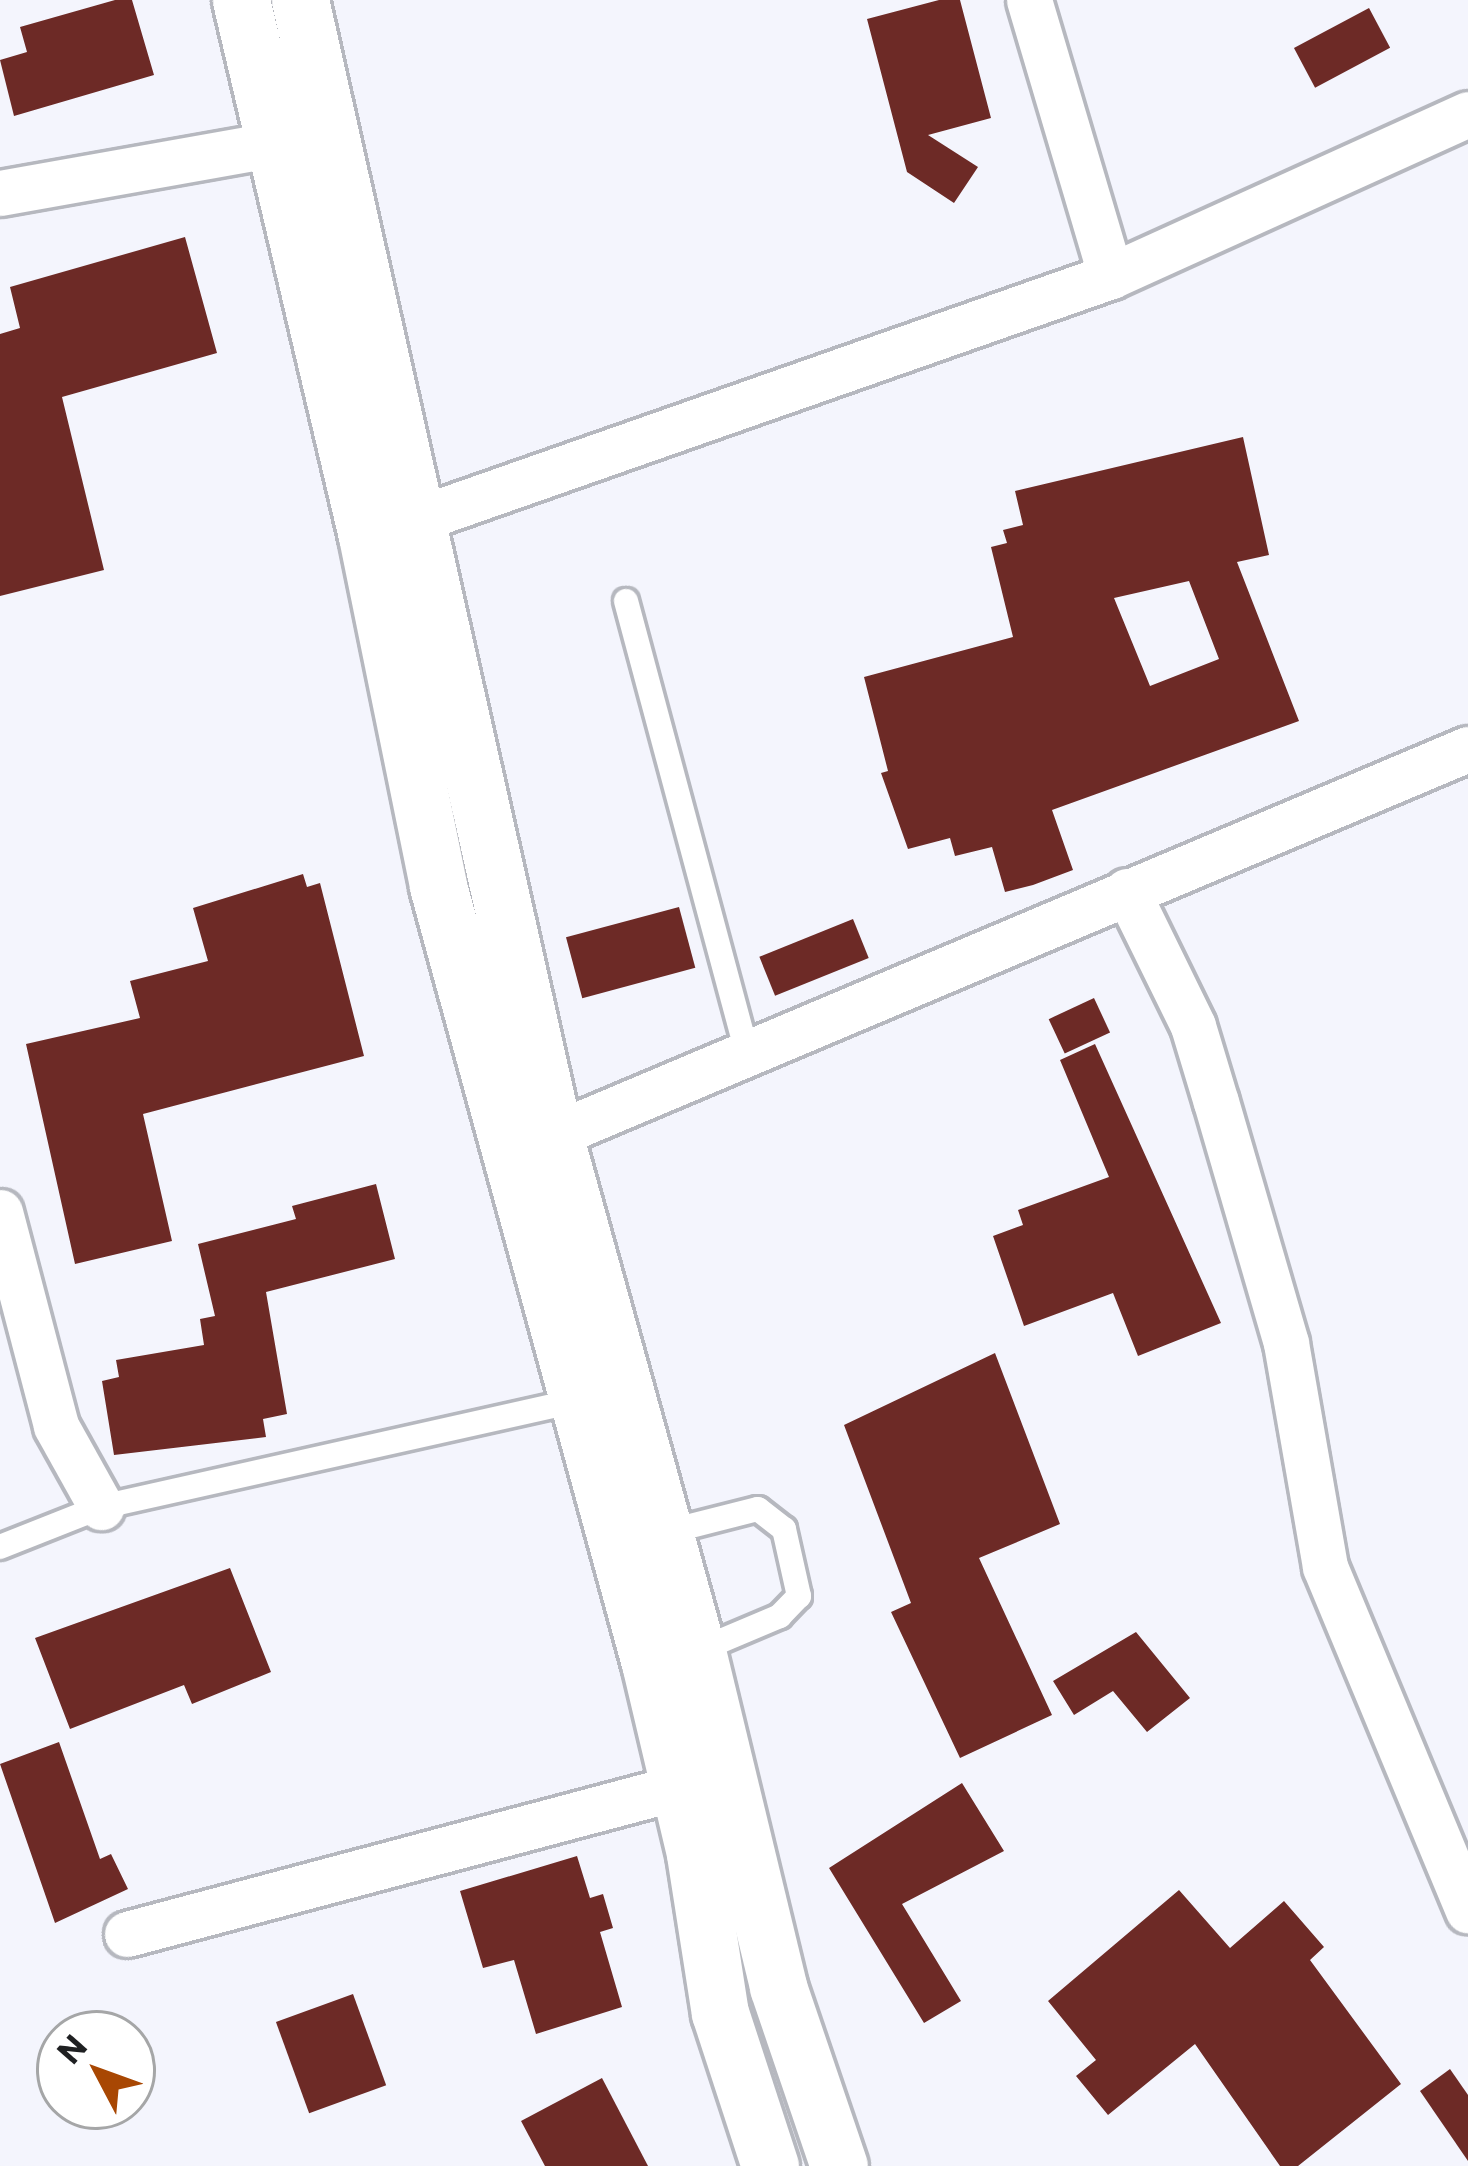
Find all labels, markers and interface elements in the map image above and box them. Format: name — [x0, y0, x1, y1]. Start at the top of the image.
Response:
north arrow — [36, 2010, 156, 2130]
text: N — [47, 2025, 94, 2071]

